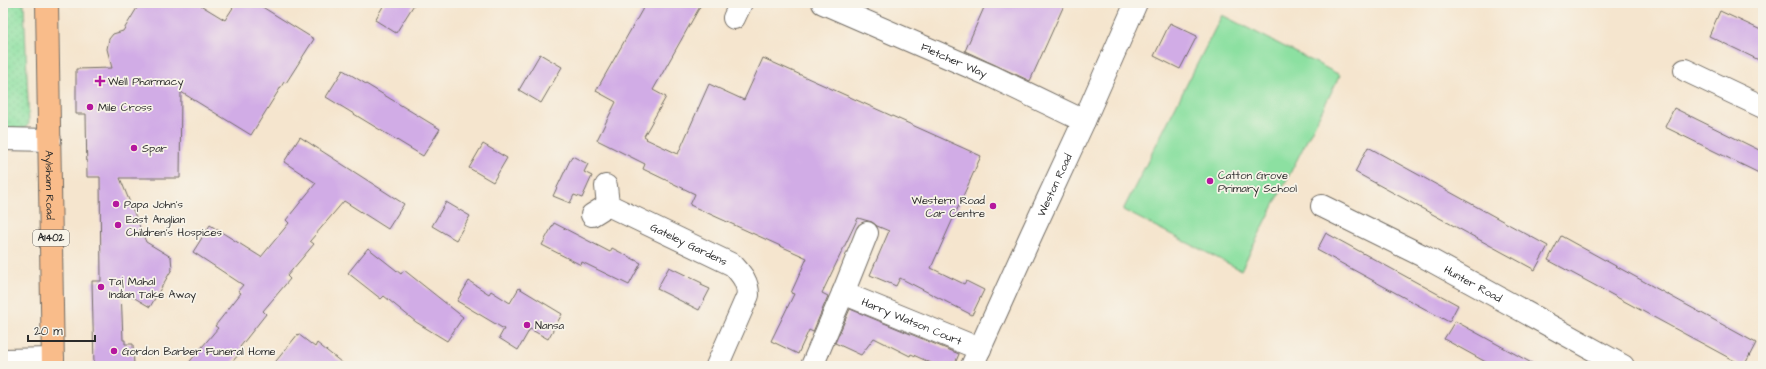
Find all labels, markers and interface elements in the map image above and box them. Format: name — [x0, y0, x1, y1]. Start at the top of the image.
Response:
street label: Fletcher Way — [919, 39, 990, 82]
place label: Well Pharmacy — [108, 74, 183, 90]
marker: Well Pharmacy — [95, 76, 105, 86]
place label: Mile Cross — [98, 100, 152, 115]
marker: Mile Cross — [85, 102, 95, 112]
place label: Spar — [142, 141, 167, 156]
marker: Spar — [129, 143, 139, 153]
street label: Aylsham Road — [41, 150, 58, 220]
street label: Weston Road — [1033, 151, 1076, 219]
place label: Catton Grove Primary School — [1218, 168, 1297, 197]
marker: Catton Grove Primary School — [1205, 176, 1215, 186]
place label: Western Road Car Centre — [912, 193, 985, 221]
place label: Papa John's — [124, 197, 183, 212]
marker: Papa John's — [111, 199, 121, 209]
marker: Western Road Car Centre — [988, 201, 998, 211]
place label: East Anglian Children's Hospices — [126, 212, 223, 240]
street label: Gateley Gardens — [648, 219, 730, 269]
marker: East Anglian Children's Hospices — [113, 220, 123, 230]
road number: A1402 — [33, 230, 69, 246]
street label: Hunter Road — [1442, 262, 1505, 306]
place label: Taj Mahal Indian Take Away — [109, 274, 196, 303]
marker: Taj Mahal Indian Take Away — [96, 282, 106, 292]
street label: Harry Watson Court — [859, 294, 965, 349]
scale bar — [28, 317, 95, 343]
place label: Nansa — [535, 318, 565, 333]
marker: Nansa — [522, 320, 532, 330]
text: 20 m — [34, 323, 63, 340]
place label: Gordon Barber Funeral Home — [122, 344, 276, 359]
marker: Gordon Barber Funeral Home — [109, 346, 119, 356]

